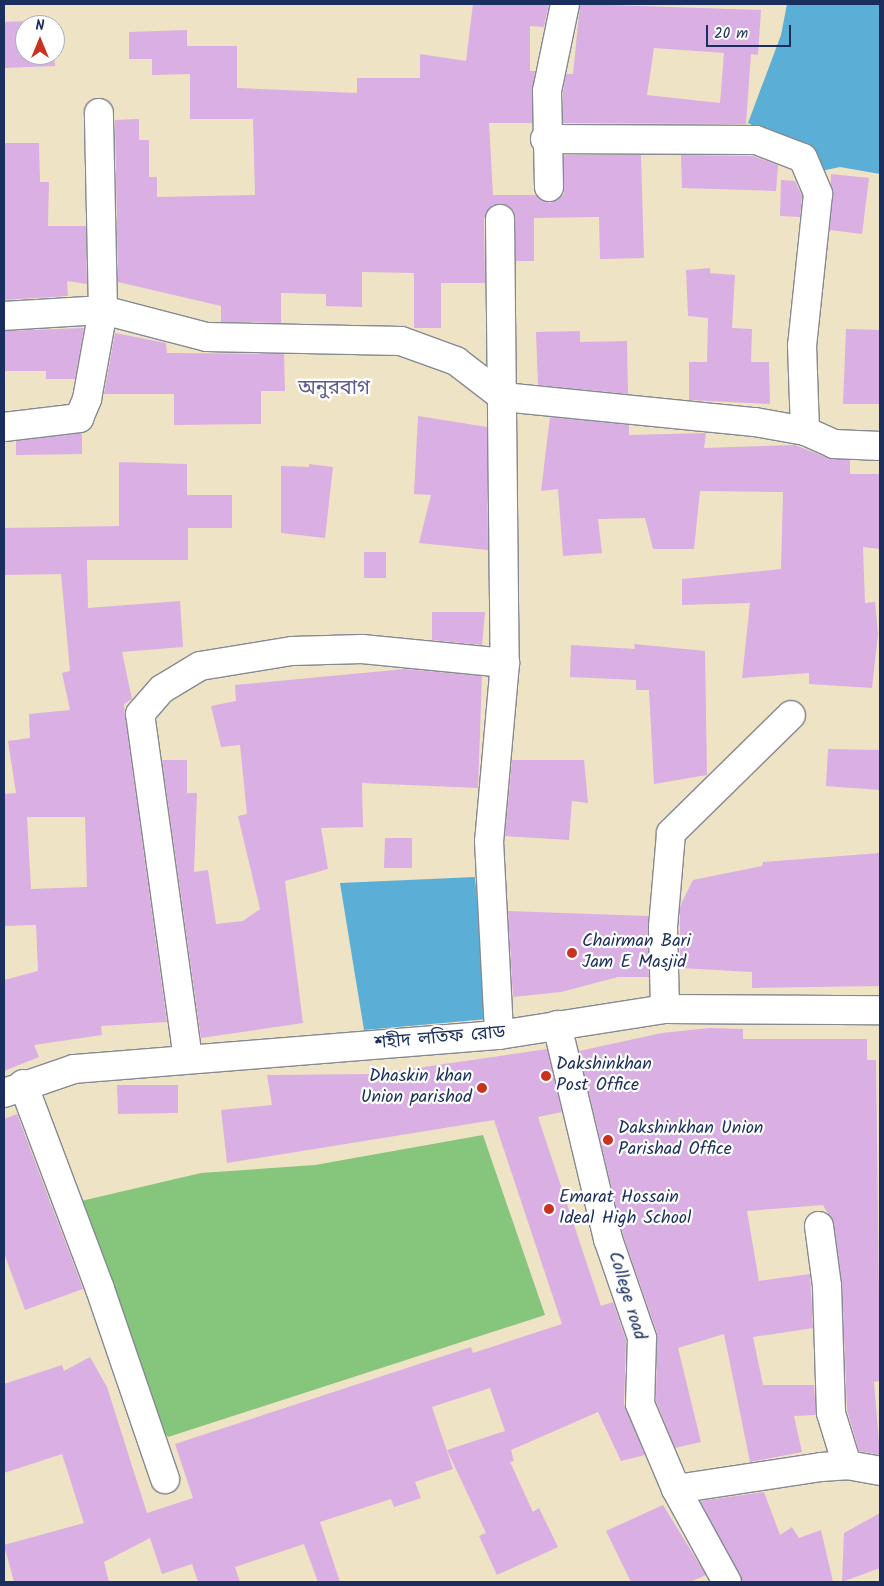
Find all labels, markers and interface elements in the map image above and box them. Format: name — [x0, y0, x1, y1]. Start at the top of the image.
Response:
north arrow — [15, 15, 65, 65]
text: N — [36, 15, 44, 37]
scale bar — [709, 15, 794, 47]
text: 20 m — [714, 22, 748, 46]
district label: অনুরবাগ — [298, 377, 370, 401]
place label: Chairman Bari Jam E Masjid — [582, 932, 691, 974]
marker: Chairman Bari Jam E Masjid — [566, 947, 578, 959]
street label: শহীদ লতিফ রোড — [374, 1023, 506, 1055]
place label: Dakshinkhan Post Office — [556, 1055, 652, 1098]
place label: Dhaskin khan Union parishod — [361, 1067, 472, 1110]
marker: Dakshinkhan Post Office — [540, 1070, 552, 1082]
marker: Dhaskin khan Union parishod — [476, 1082, 488, 1094]
place label: Dakshinkhan Union Parishad Office — [618, 1119, 763, 1162]
marker: Dakshinkhan Union Parishad Office — [602, 1134, 614, 1146]
place label: Emarat Hossain Ideal High School — [559, 1188, 691, 1230]
marker: Emarat Hossain Ideal High School — [543, 1203, 555, 1215]
street label: College road — [602, 1249, 650, 1343]

